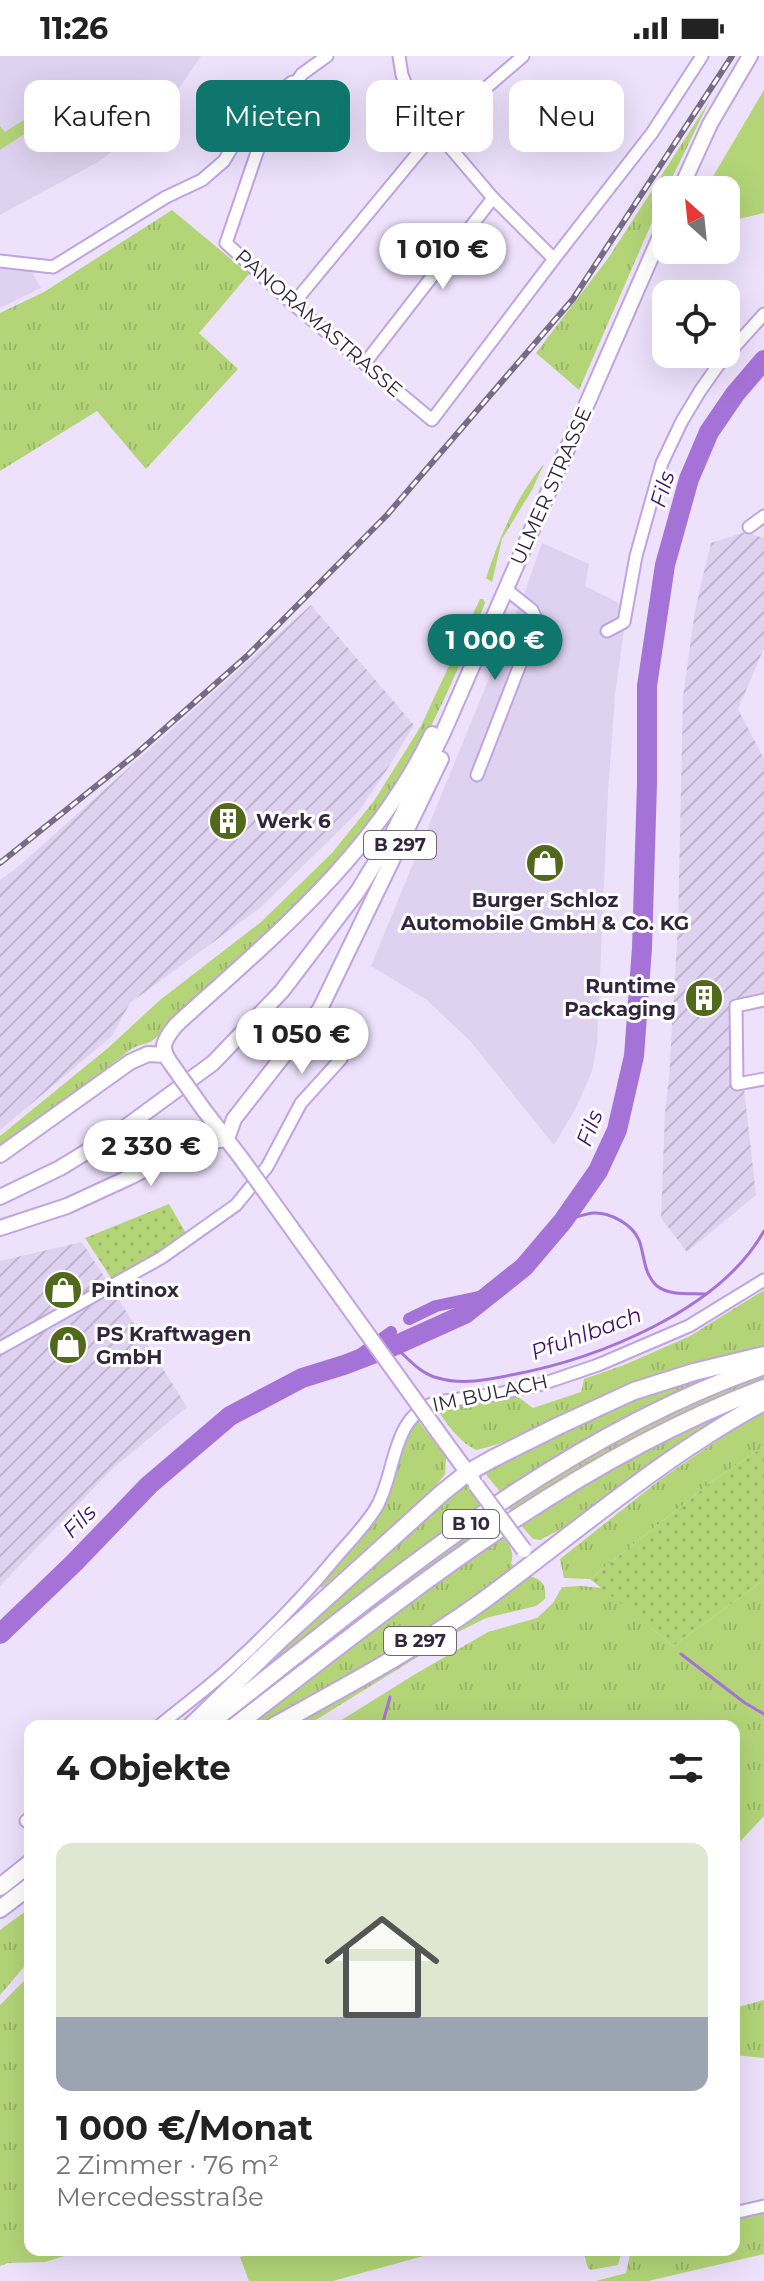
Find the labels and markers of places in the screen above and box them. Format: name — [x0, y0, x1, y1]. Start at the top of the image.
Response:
pin: 1 010 € — [369, 223, 517, 291]
pin: 1 000 € — [421, 614, 569, 682]
building icon: Werk 6 — [207, 800, 249, 842]
place label: Werk 6 — [256, 809, 331, 833]
shop icon: Burger Schloz Automobile GmbH & Co. KG — [524, 842, 566, 884]
place label: Burger Schloz Automobile GmbH & Co. KG — [400, 888, 689, 935]
place label: Runtime Packaging — [564, 974, 676, 1021]
building icon: Runtime Packaging — [683, 977, 725, 1019]
pin: 1 050 € — [228, 1008, 376, 1076]
pin: 2 330 € — [77, 1120, 225, 1188]
shop icon: Pintinox — [42, 1269, 84, 1311]
place label: Pintinox — [91, 1278, 179, 1302]
place label: PS Kraftwagen GmbH — [96, 1322, 251, 1369]
shop icon: PS Kraftwagen GmbH — [47, 1324, 89, 1366]

